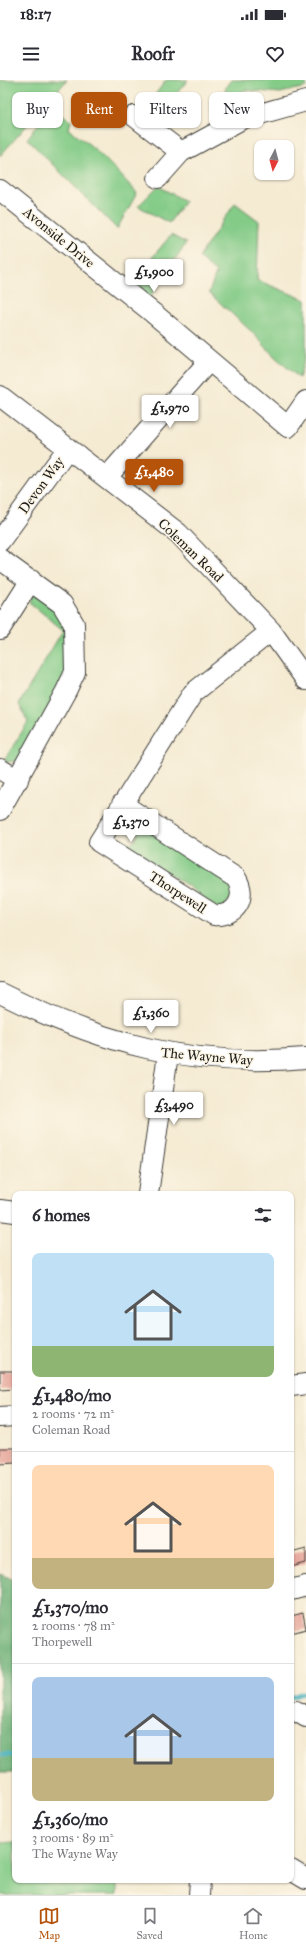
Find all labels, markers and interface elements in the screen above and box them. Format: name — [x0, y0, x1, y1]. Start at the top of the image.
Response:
text: 18:17 — [20, 5, 52, 23]
icon: menu — [20, 43, 42, 65]
text: Roofr — [131, 43, 175, 65]
icon: heart — [264, 43, 286, 65]
chip: Buy — [12, 92, 63, 128]
chip: Rent — [71, 92, 127, 128]
chip: Filters — [135, 92, 201, 128]
chip: New — [209, 92, 264, 128]
north arrow — [254, 140, 294, 180]
map controls — [254, 140, 294, 180]
street label: Avonside Drive — [19, 203, 98, 272]
pin: £1,900 — [121, 259, 187, 293]
text: £1,900 — [134, 264, 174, 280]
pin: £1,970 — [137, 395, 203, 429]
text: £1,970 — [151, 400, 189, 416]
street label: Devon Way — [15, 453, 68, 517]
pin: £1,480 — [121, 459, 187, 493]
text: £1,480 — [134, 464, 174, 480]
street label: Coleman Road — [154, 515, 227, 586]
pin: £1,370 — [98, 809, 164, 843]
text: £1,370 — [112, 814, 150, 830]
street label: Thorpewell — [146, 868, 210, 917]
pin: £1,360 — [118, 1000, 184, 1034]
text: £1,360 — [133, 1005, 169, 1021]
street label: The Wayne Way — [160, 1044, 254, 1069]
pin: £3,490 — [141, 1092, 207, 1126]
text: £3,490 — [154, 1097, 194, 1113]
icon: filters — [252, 1204, 274, 1226]
text: 6 homes — [32, 1205, 90, 1226]
icon: home — [117, 1279, 189, 1351]
text: £1,480/mo — [32, 1385, 111, 1406]
text: 2 rooms · 72 m² — [32, 1406, 114, 1422]
text: Coleman Road — [32, 1422, 110, 1438]
icon: home — [117, 1491, 189, 1563]
text: £1,370/mo — [32, 1597, 108, 1618]
text: 2 rooms · 78 m² — [32, 1618, 115, 1634]
text: Thorpewell — [32, 1634, 92, 1650]
icon: home — [117, 1703, 189, 1775]
text: £1,360/mo — [32, 1809, 108, 1830]
text: 3 rooms · 89 m² — [32, 1830, 114, 1846]
text: The Wayne Way — [32, 1846, 118, 1862]
tab: Map — [38, 1905, 60, 1942]
tab: Saved — [137, 1905, 163, 1942]
tab: Home — [239, 1905, 268, 1942]

